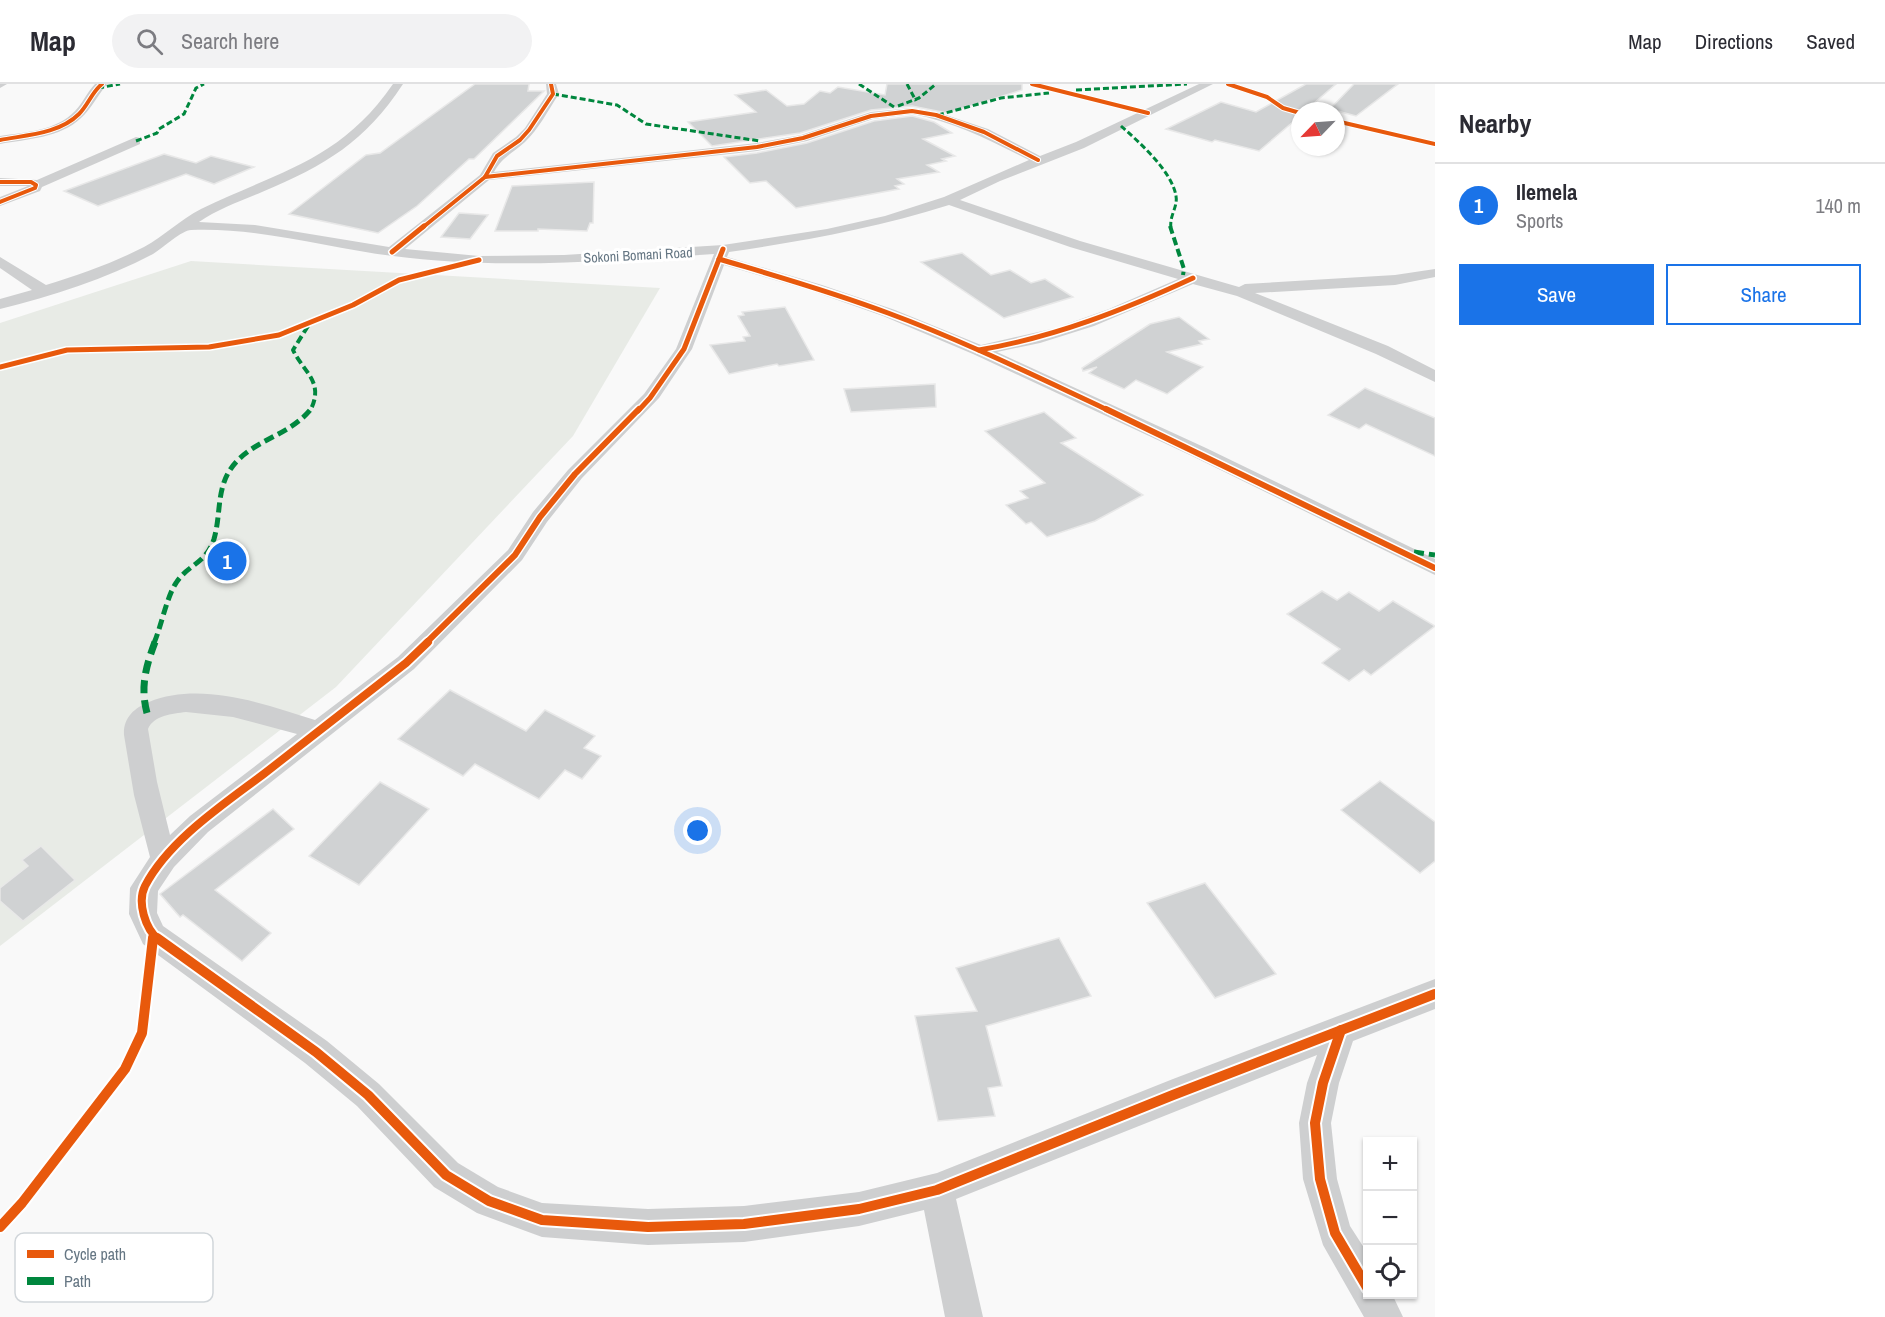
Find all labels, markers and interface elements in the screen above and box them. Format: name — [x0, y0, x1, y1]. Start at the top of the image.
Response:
search box — [112, 14, 532, 68]
text: Map — [30, 22, 76, 60]
icon: search — [133, 25, 166, 58]
text: Search here — [181, 26, 279, 56]
text: Map — [1628, 27, 1662, 56]
text: Directions — [1695, 27, 1773, 56]
text: Saved — [1806, 27, 1855, 56]
north arrow — [1291, 102, 1345, 156]
text: Nearby — [1459, 106, 1531, 141]
text: Ilemela — [1516, 177, 1577, 207]
text: 1 — [1474, 192, 1483, 219]
text: 140 m — [1815, 192, 1861, 219]
text: Sports — [1516, 207, 1563, 234]
street label: Sokoni Bomani Road — [583, 243, 693, 267]
button: Save — [1459, 264, 1654, 325]
button: Share — [1666, 264, 1861, 325]
pin: 1 — [208, 538, 246, 584]
your location — [683, 816, 712, 845]
map controls — [1363, 1137, 1417, 1299]
button: + — [1363, 1137, 1417, 1191]
button: − — [1363, 1191, 1417, 1245]
legend — [15, 1233, 213, 1302]
text: Cycle path — [64, 1243, 126, 1265]
button: locate — [1363, 1245, 1417, 1299]
text: Path — [64, 1270, 91, 1292]

